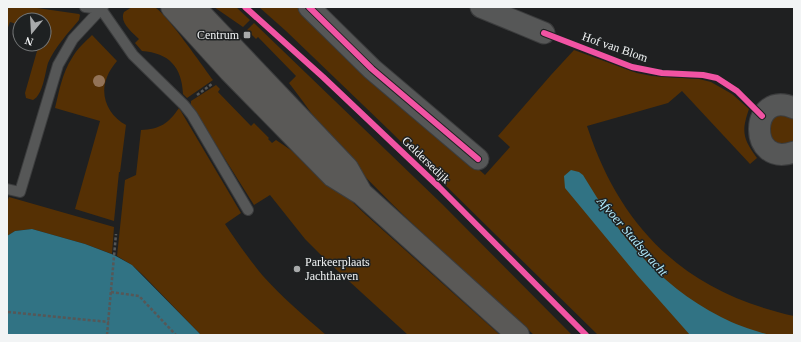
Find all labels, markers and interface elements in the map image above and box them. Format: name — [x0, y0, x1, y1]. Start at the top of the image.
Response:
north arrow — [12, 12, 52, 52]
place label: Centrum — [197, 28, 240, 42]
street label: Hof van Blom — [580, 29, 650, 65]
marker: Centrum — [242, 30, 252, 40]
text: N — [23, 35, 35, 48]
street label: Geldersedijk — [399, 134, 453, 186]
water label: Afvoer Stadsgracht — [593, 193, 671, 279]
place label: Parkeerplaats Jachthaven — [305, 255, 370, 283]
marker: Parkeerplaats Jachthaven — [292, 264, 302, 274]

